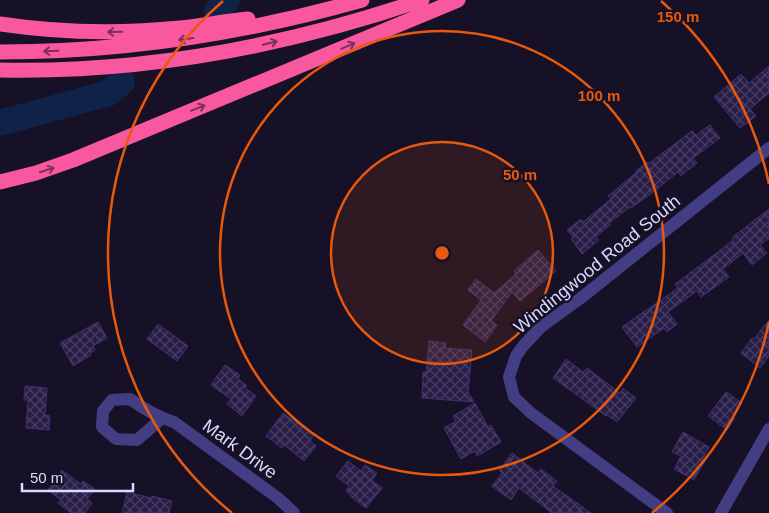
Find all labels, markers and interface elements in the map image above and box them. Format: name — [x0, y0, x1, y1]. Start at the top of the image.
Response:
text: 150 m — [657, 8, 699, 25]
one-way arrow — [107, 27, 124, 37]
one-way arrow — [178, 34, 194, 44]
one-way arrow — [262, 38, 278, 47]
one-way arrow — [340, 41, 355, 50]
one-way arrow — [43, 46, 60, 56]
text: 100 m — [578, 87, 620, 104]
one-way arrow — [190, 103, 205, 113]
one-way arrow — [39, 164, 55, 174]
text: 50 m — [503, 166, 537, 183]
street label: Windingwood Road South — [510, 191, 684, 337]
centre of rings — [433, 244, 451, 262]
street label: Mark Drive — [199, 415, 281, 483]
scale bar — [22, 460, 134, 492]
text: 50 m — [30, 469, 63, 486]

